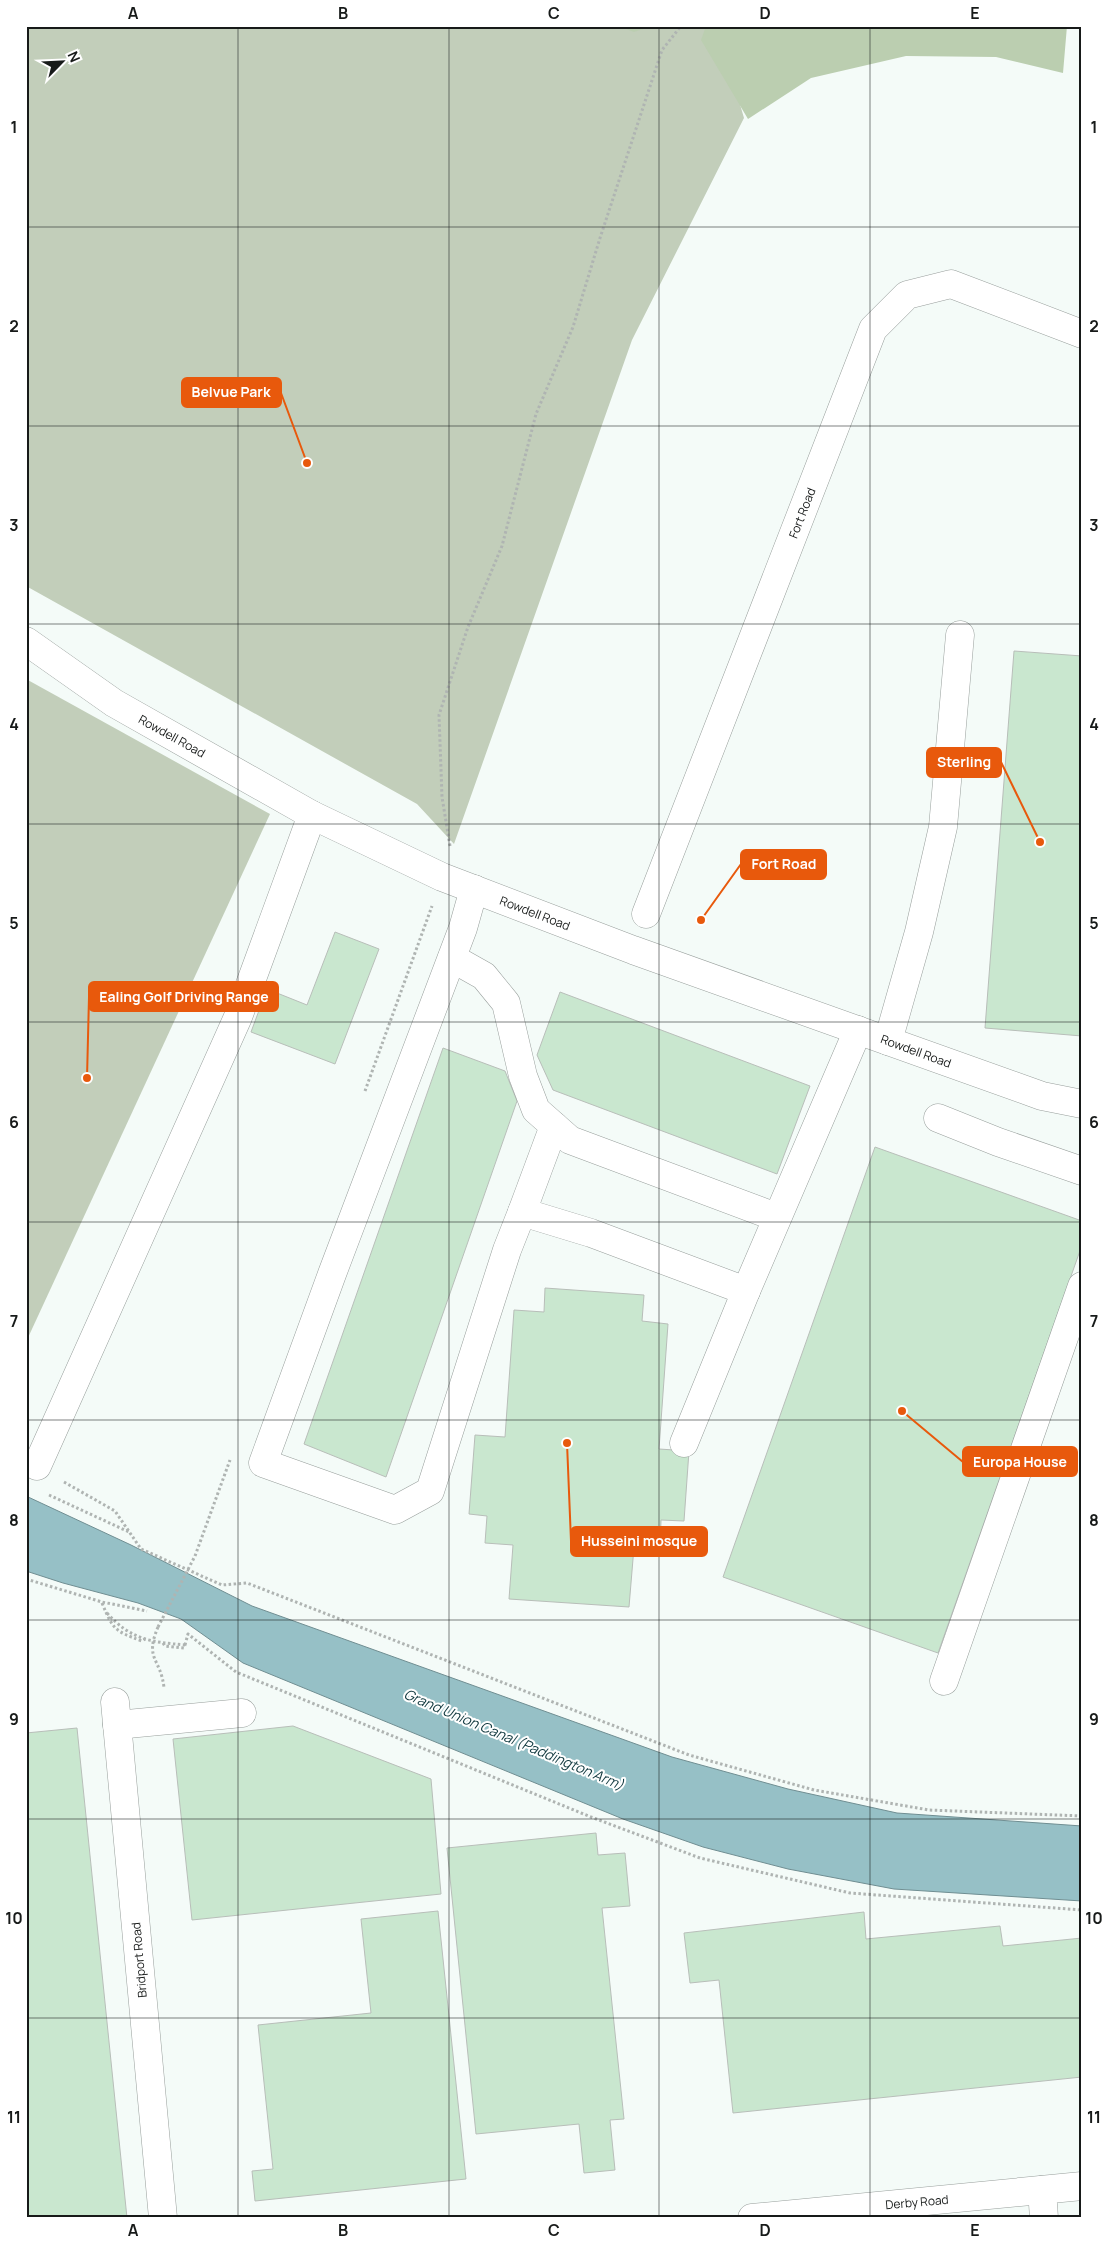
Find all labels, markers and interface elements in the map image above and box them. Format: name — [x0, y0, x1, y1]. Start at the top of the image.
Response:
text: A — [128, 2, 139, 24]
text: B — [338, 2, 348, 24]
text: C — [548, 2, 560, 24]
text: D — [759, 2, 771, 24]
text: E — [970, 2, 980, 24]
north arrow — [38, 38, 88, 88]
text: N — [64, 48, 85, 65]
text: 1 — [10, 116, 18, 138]
text: 1 — [1090, 116, 1098, 138]
text: 2 — [9, 315, 19, 337]
text: 2 — [1089, 315, 1099, 337]
callout: Belvue Park — [182, 378, 281, 407]
text: Belvue Park — [192, 382, 271, 401]
street label: Fort Road — [785, 485, 819, 541]
text: 3 — [9, 514, 19, 536]
text: 3 — [1089, 514, 1099, 536]
street label: Rowdell Road — [136, 711, 208, 761]
text: 4 — [9, 713, 19, 735]
text: 4 — [1089, 713, 1099, 735]
callout: Sterling — [927, 748, 1001, 777]
text: Sterling — [937, 752, 991, 771]
callout: Fort Road — [741, 850, 826, 879]
text: Fort Road — [752, 854, 816, 873]
street label: Rowdell Road — [497, 892, 573, 934]
text: 5 — [9, 912, 19, 934]
text: 5 — [1089, 912, 1099, 934]
callout: Ealing Golf Driving Range — [89, 982, 278, 1011]
text: Ealing Golf Driving Range — [99, 987, 269, 1006]
street label: Rowdell Road — [878, 1030, 954, 1072]
text: 6 — [9, 1111, 19, 1133]
text: 6 — [1089, 1111, 1099, 1133]
text: 7 — [10, 1310, 18, 1332]
text: 7 — [1090, 1310, 1098, 1332]
callout: Europa House — [963, 1447, 1077, 1476]
text: Europa House — [973, 1452, 1067, 1471]
text: 8 — [9, 1509, 19, 1531]
text: 8 — [1089, 1509, 1099, 1531]
callout: Husseini mosque — [571, 1527, 707, 1556]
text: Husseini mosque — [581, 1531, 697, 1550]
water label: Grand Union Canal (Paddington Arm) — [401, 1684, 627, 1794]
text: 9 — [9, 1708, 19, 1730]
text: 9 — [1089, 1708, 1099, 1730]
text: 10 — [5, 1907, 23, 1929]
text: 10 — [1085, 1907, 1103, 1929]
street label: Bridport Road — [127, 1922, 151, 1998]
text: 11 — [7, 2106, 21, 2128]
text: 11 — [1087, 2106, 1101, 2128]
street label: Derby Road — [885, 2191, 949, 2213]
text: A — [128, 2219, 139, 2241]
text: B — [338, 2219, 348, 2241]
text: C — [548, 2219, 560, 2241]
text: D — [759, 2219, 771, 2241]
text: E — [970, 2219, 980, 2241]

